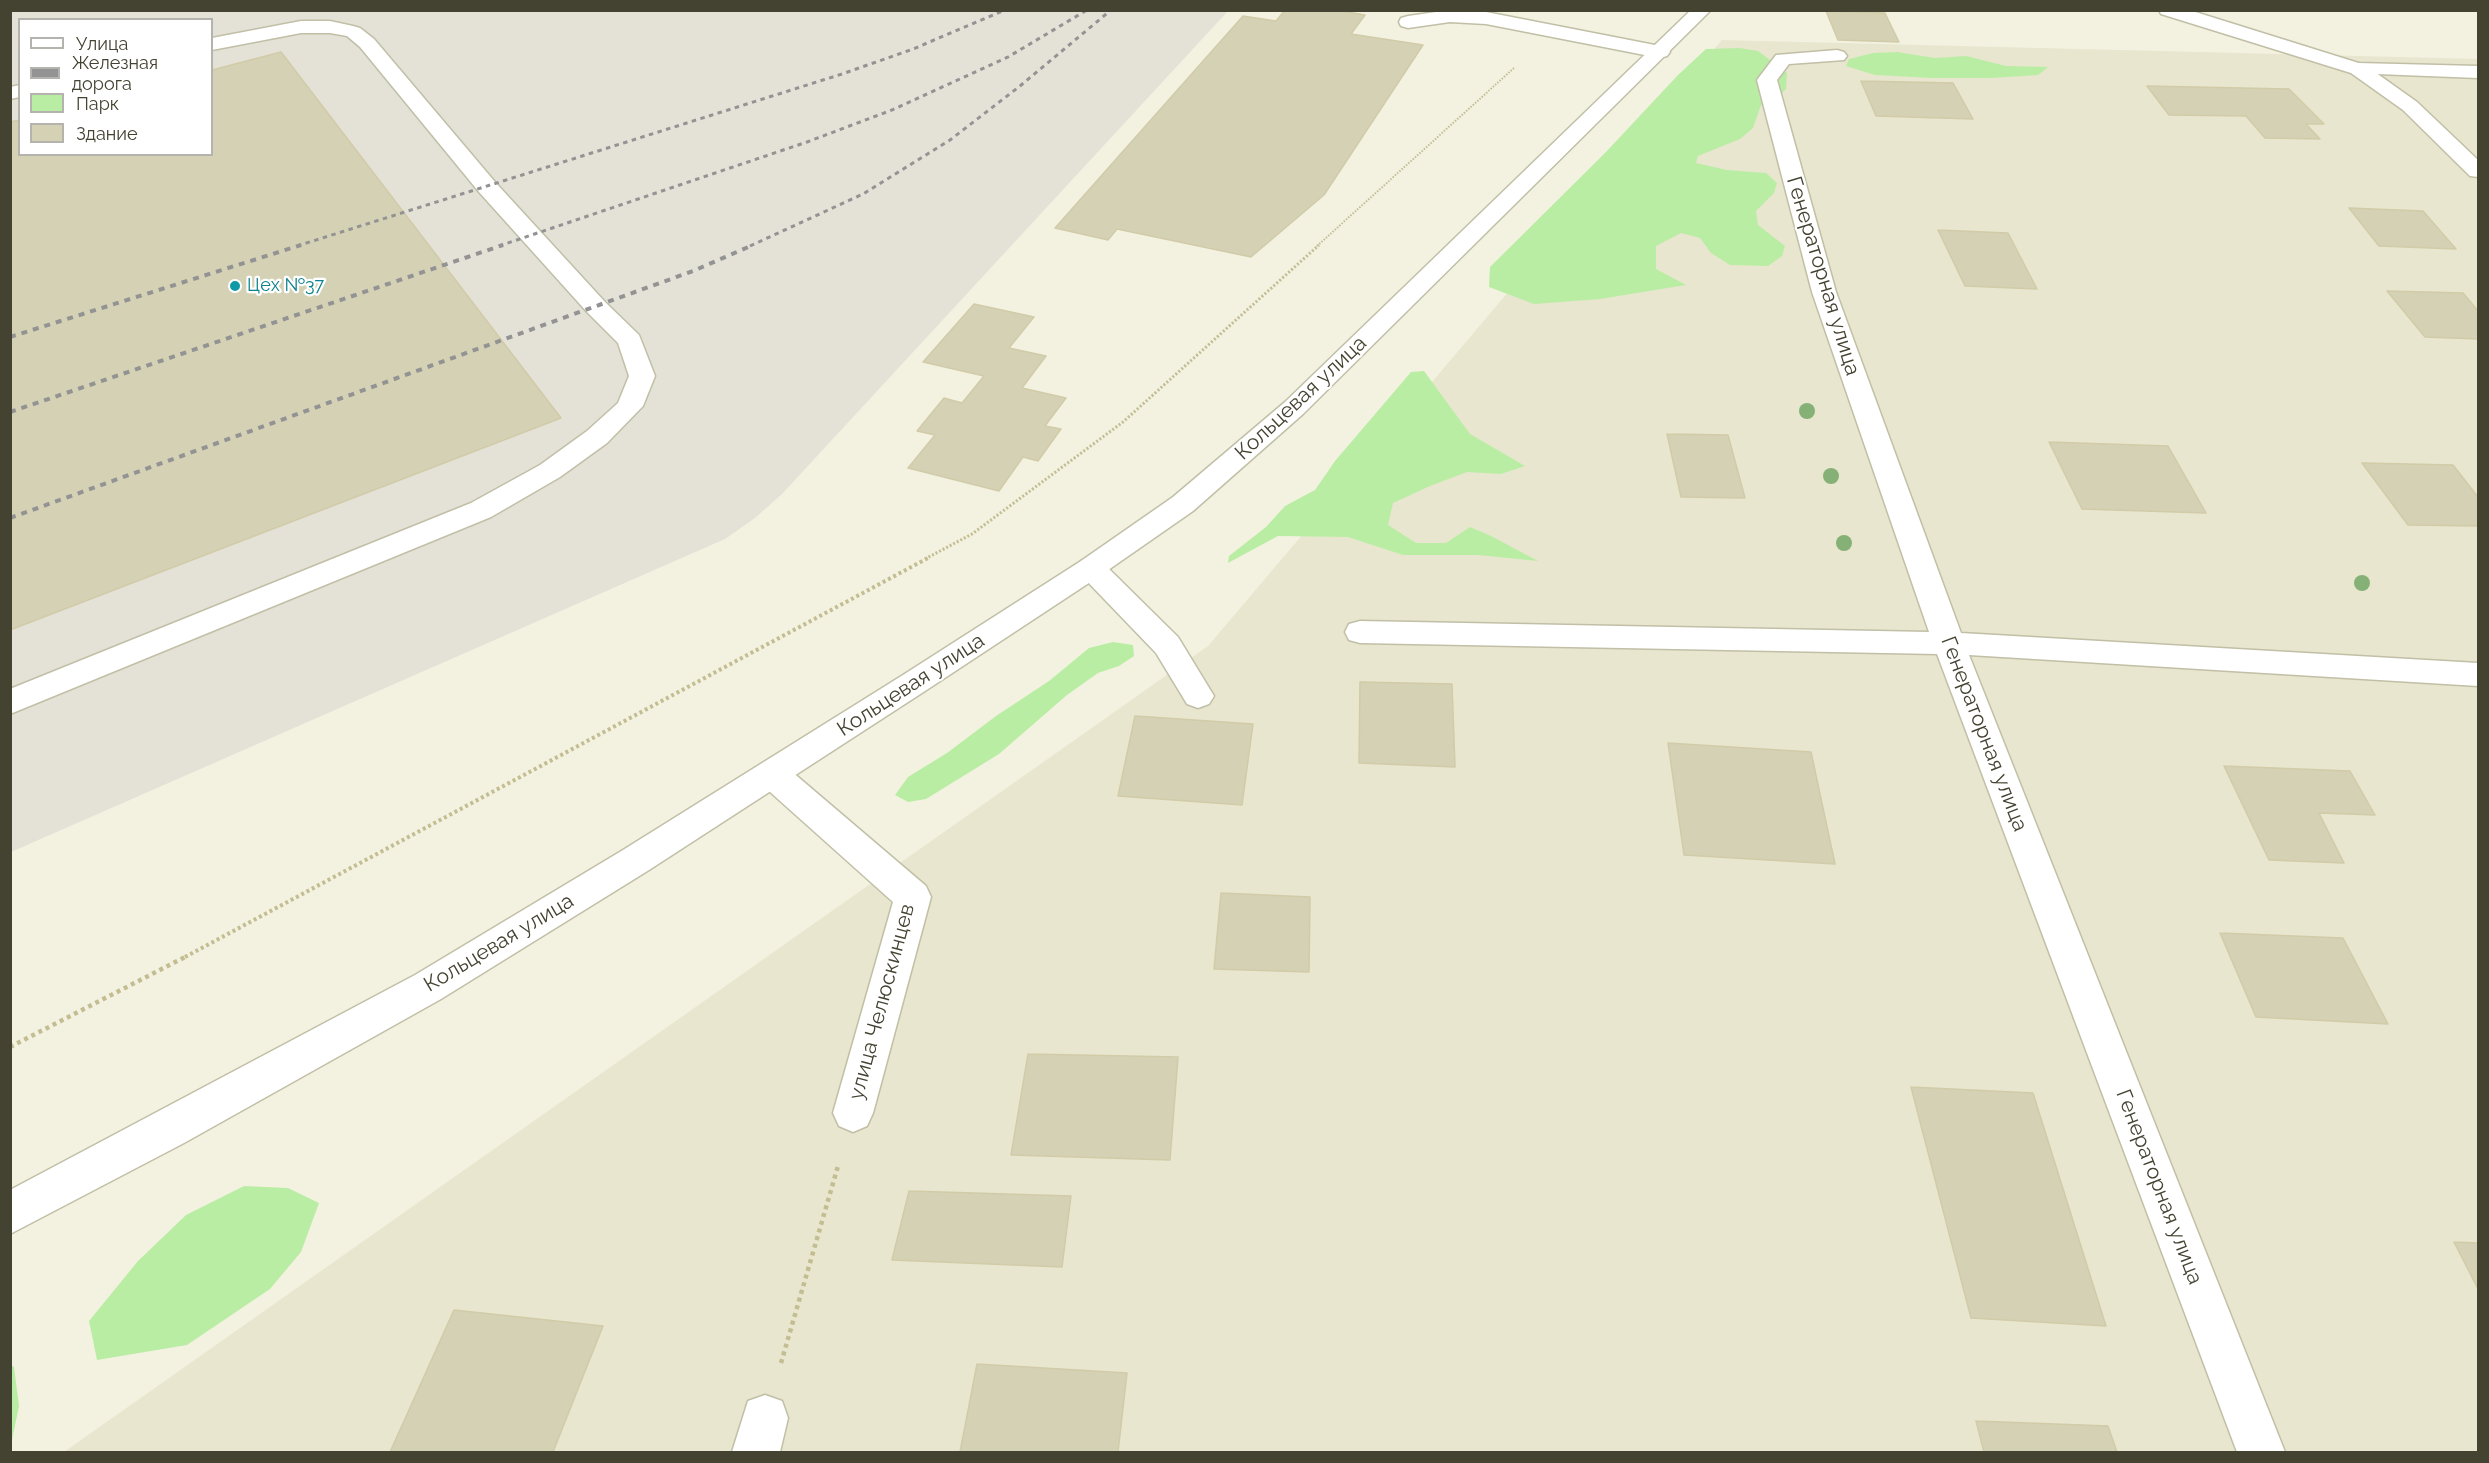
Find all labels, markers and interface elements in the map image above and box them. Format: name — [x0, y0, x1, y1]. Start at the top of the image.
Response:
legend — [18, 18, 213, 156]
text: Улица — [76, 33, 128, 54]
text: Железная дорога — [72, 52, 158, 94]
text: Парк — [76, 93, 119, 114]
text: Здание — [76, 123, 138, 144]
street label: Генераторная улица — [1781, 173, 1865, 379]
place label: Цех №37 — [247, 275, 324, 297]
marker: Цех №37 — [228, 279, 242, 293]
street label: Кольцевая улица — [1230, 331, 1372, 465]
street label: Кольцевая улица — [833, 628, 989, 742]
street label: Генераторная улица — [1935, 633, 2033, 835]
street label: Кольцевая улица — [420, 888, 578, 998]
street label: улица Челюскинцев — [844, 901, 920, 1103]
street label: Генераторная улица — [2110, 1086, 2208, 1288]

